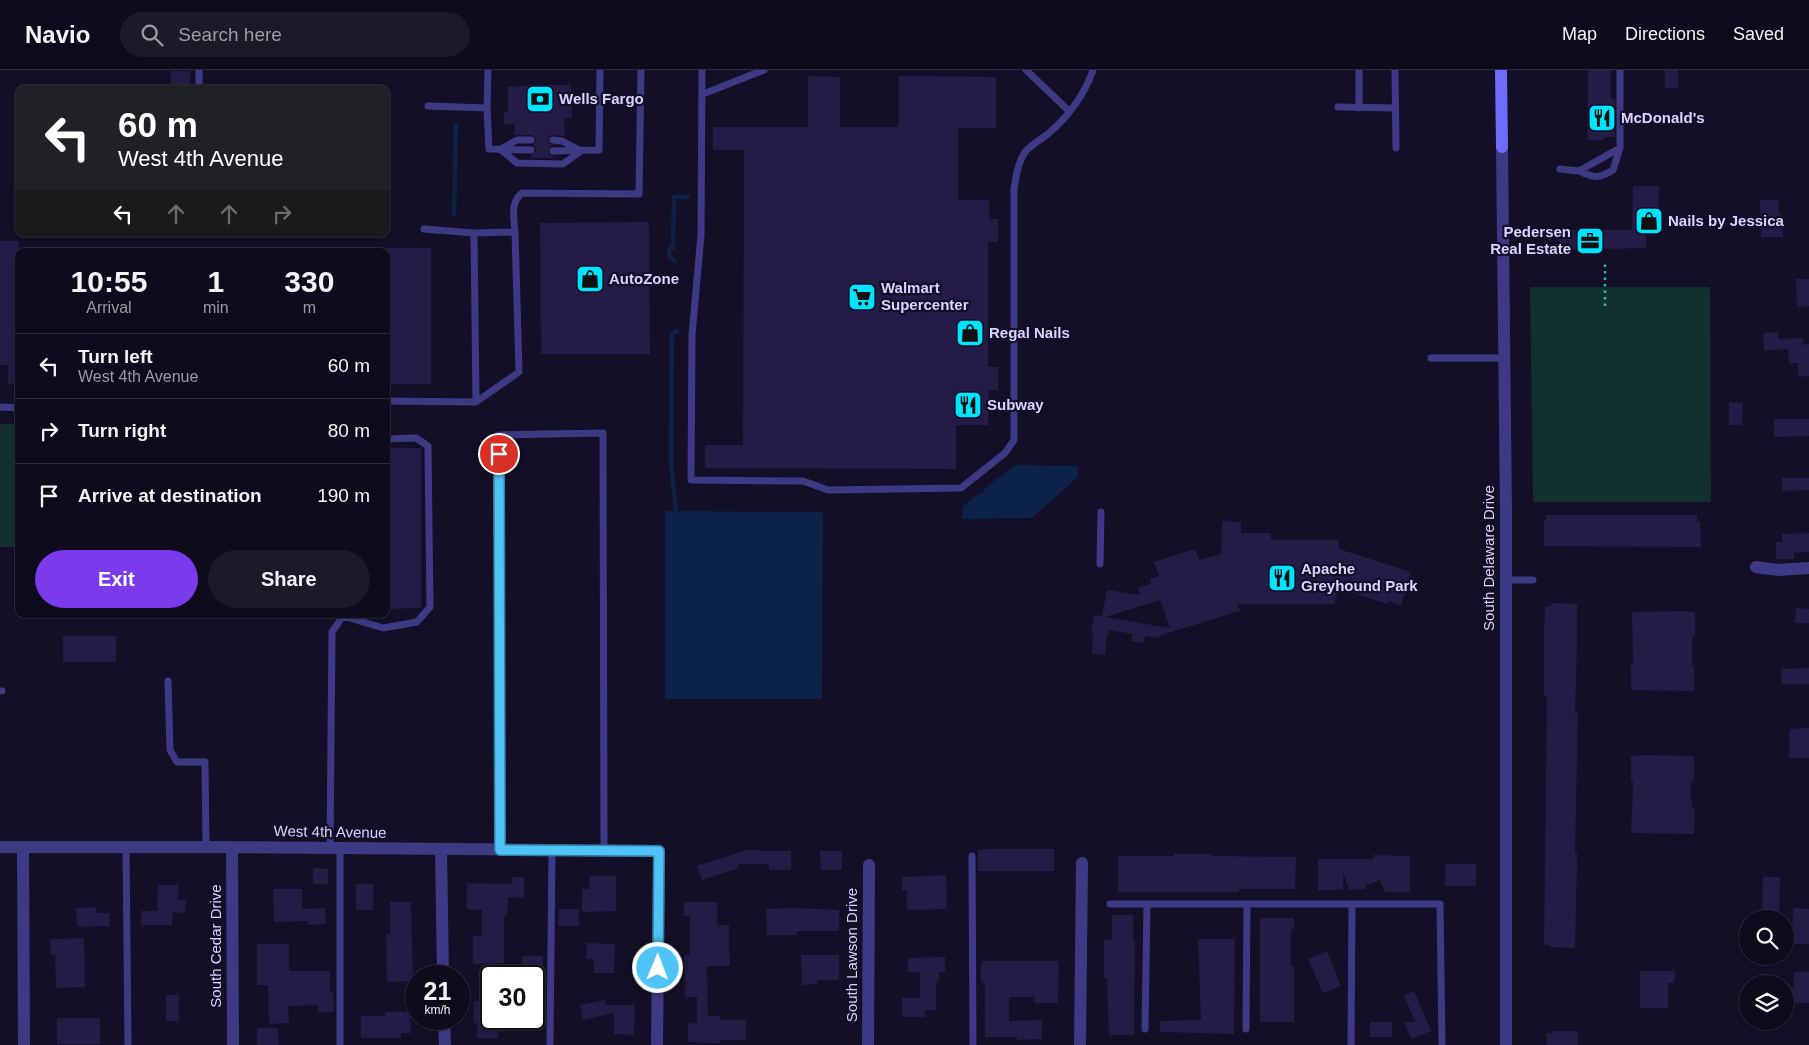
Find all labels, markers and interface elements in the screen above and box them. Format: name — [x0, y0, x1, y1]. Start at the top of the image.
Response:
search box — [120, 12, 470, 57]
text: Navio — [25, 21, 90, 48]
icon: search — [138, 21, 166, 49]
text: Search here — [178, 24, 282, 45]
text: Map — [1562, 24, 1597, 44]
text: Directions — [1625, 24, 1705, 44]
text: Saved — [1733, 24, 1784, 44]
bank icon: Wells Fargo — [525, 84, 555, 114]
place label: Wells Fargo — [559, 90, 644, 107]
restaurant icon: McDonald's — [1587, 103, 1617, 133]
icon: left — [35, 105, 100, 170]
text: 60 m — [118, 105, 198, 144]
place label: McDonald's — [1621, 109, 1705, 126]
text: West 4th Avenue — [118, 146, 284, 171]
icon: left — [109, 200, 137, 228]
icon: ahead — [162, 200, 190, 228]
icon: ahead — [215, 200, 243, 228]
icon: right — [268, 200, 296, 228]
shop icon: Nails by Jessica — [1634, 206, 1664, 236]
place label: Nails by Jessica — [1668, 212, 1785, 229]
place label: Pedersen Real Estate — [1490, 223, 1571, 257]
office icon: Pedersen Real Estate — [1575, 226, 1605, 256]
shop icon: AutoZone — [575, 264, 605, 294]
text: 10:55 — [71, 265, 147, 298]
text: 1 — [207, 265, 224, 298]
text: 330 — [284, 265, 334, 298]
place label: AutoZone — [609, 270, 679, 287]
place label: Walmart Supercenter — [881, 279, 969, 313]
supermarket icon: Walmart Supercenter — [847, 282, 877, 312]
text: Arrival — [86, 299, 132, 316]
text: min — [203, 299, 229, 316]
text: m — [303, 299, 316, 316]
shop icon: Regal Nails — [955, 318, 985, 348]
place label: Regal Nails — [989, 324, 1070, 341]
text: Turn left — [78, 346, 153, 367]
icon: left — [35, 352, 63, 380]
text: 60 m — [328, 355, 370, 376]
text: West 4th Avenue — [78, 368, 198, 385]
restaurant icon: Subway — [953, 390, 983, 420]
place label: Subway — [987, 396, 1044, 413]
icon: right — [35, 417, 63, 445]
text: Turn right — [78, 420, 166, 441]
text: 80 m — [328, 420, 370, 441]
pin — [478, 433, 520, 475]
icon: arrive — [485, 440, 513, 468]
icon: arrive — [35, 482, 63, 510]
text: Arrive at destination — [78, 485, 262, 506]
text: 190 m — [317, 485, 370, 506]
street label: South Delaware Drive — [1480, 485, 1497, 631]
button: Exit — [35, 550, 198, 608]
button: Share — [208, 550, 370, 608]
place label: Apache Greyhound Park — [1301, 560, 1418, 594]
restaurant icon: Apache Greyhound Park — [1267, 563, 1297, 593]
street label: West 4th Avenue — [273, 822, 387, 841]
street label: South Cedar Drive — [207, 884, 224, 1008]
street label: South Lawson Drive — [843, 888, 860, 1022]
map controls — [1739, 910, 1794, 1030]
button: search — [1739, 910, 1794, 965]
position arrow — [631, 941, 683, 993]
speed limit sign: 30 — [480, 965, 545, 1030]
button: layers — [1739, 975, 1794, 1030]
text: 21 — [424, 977, 451, 1005]
text: km/h — [424, 1003, 451, 1017]

